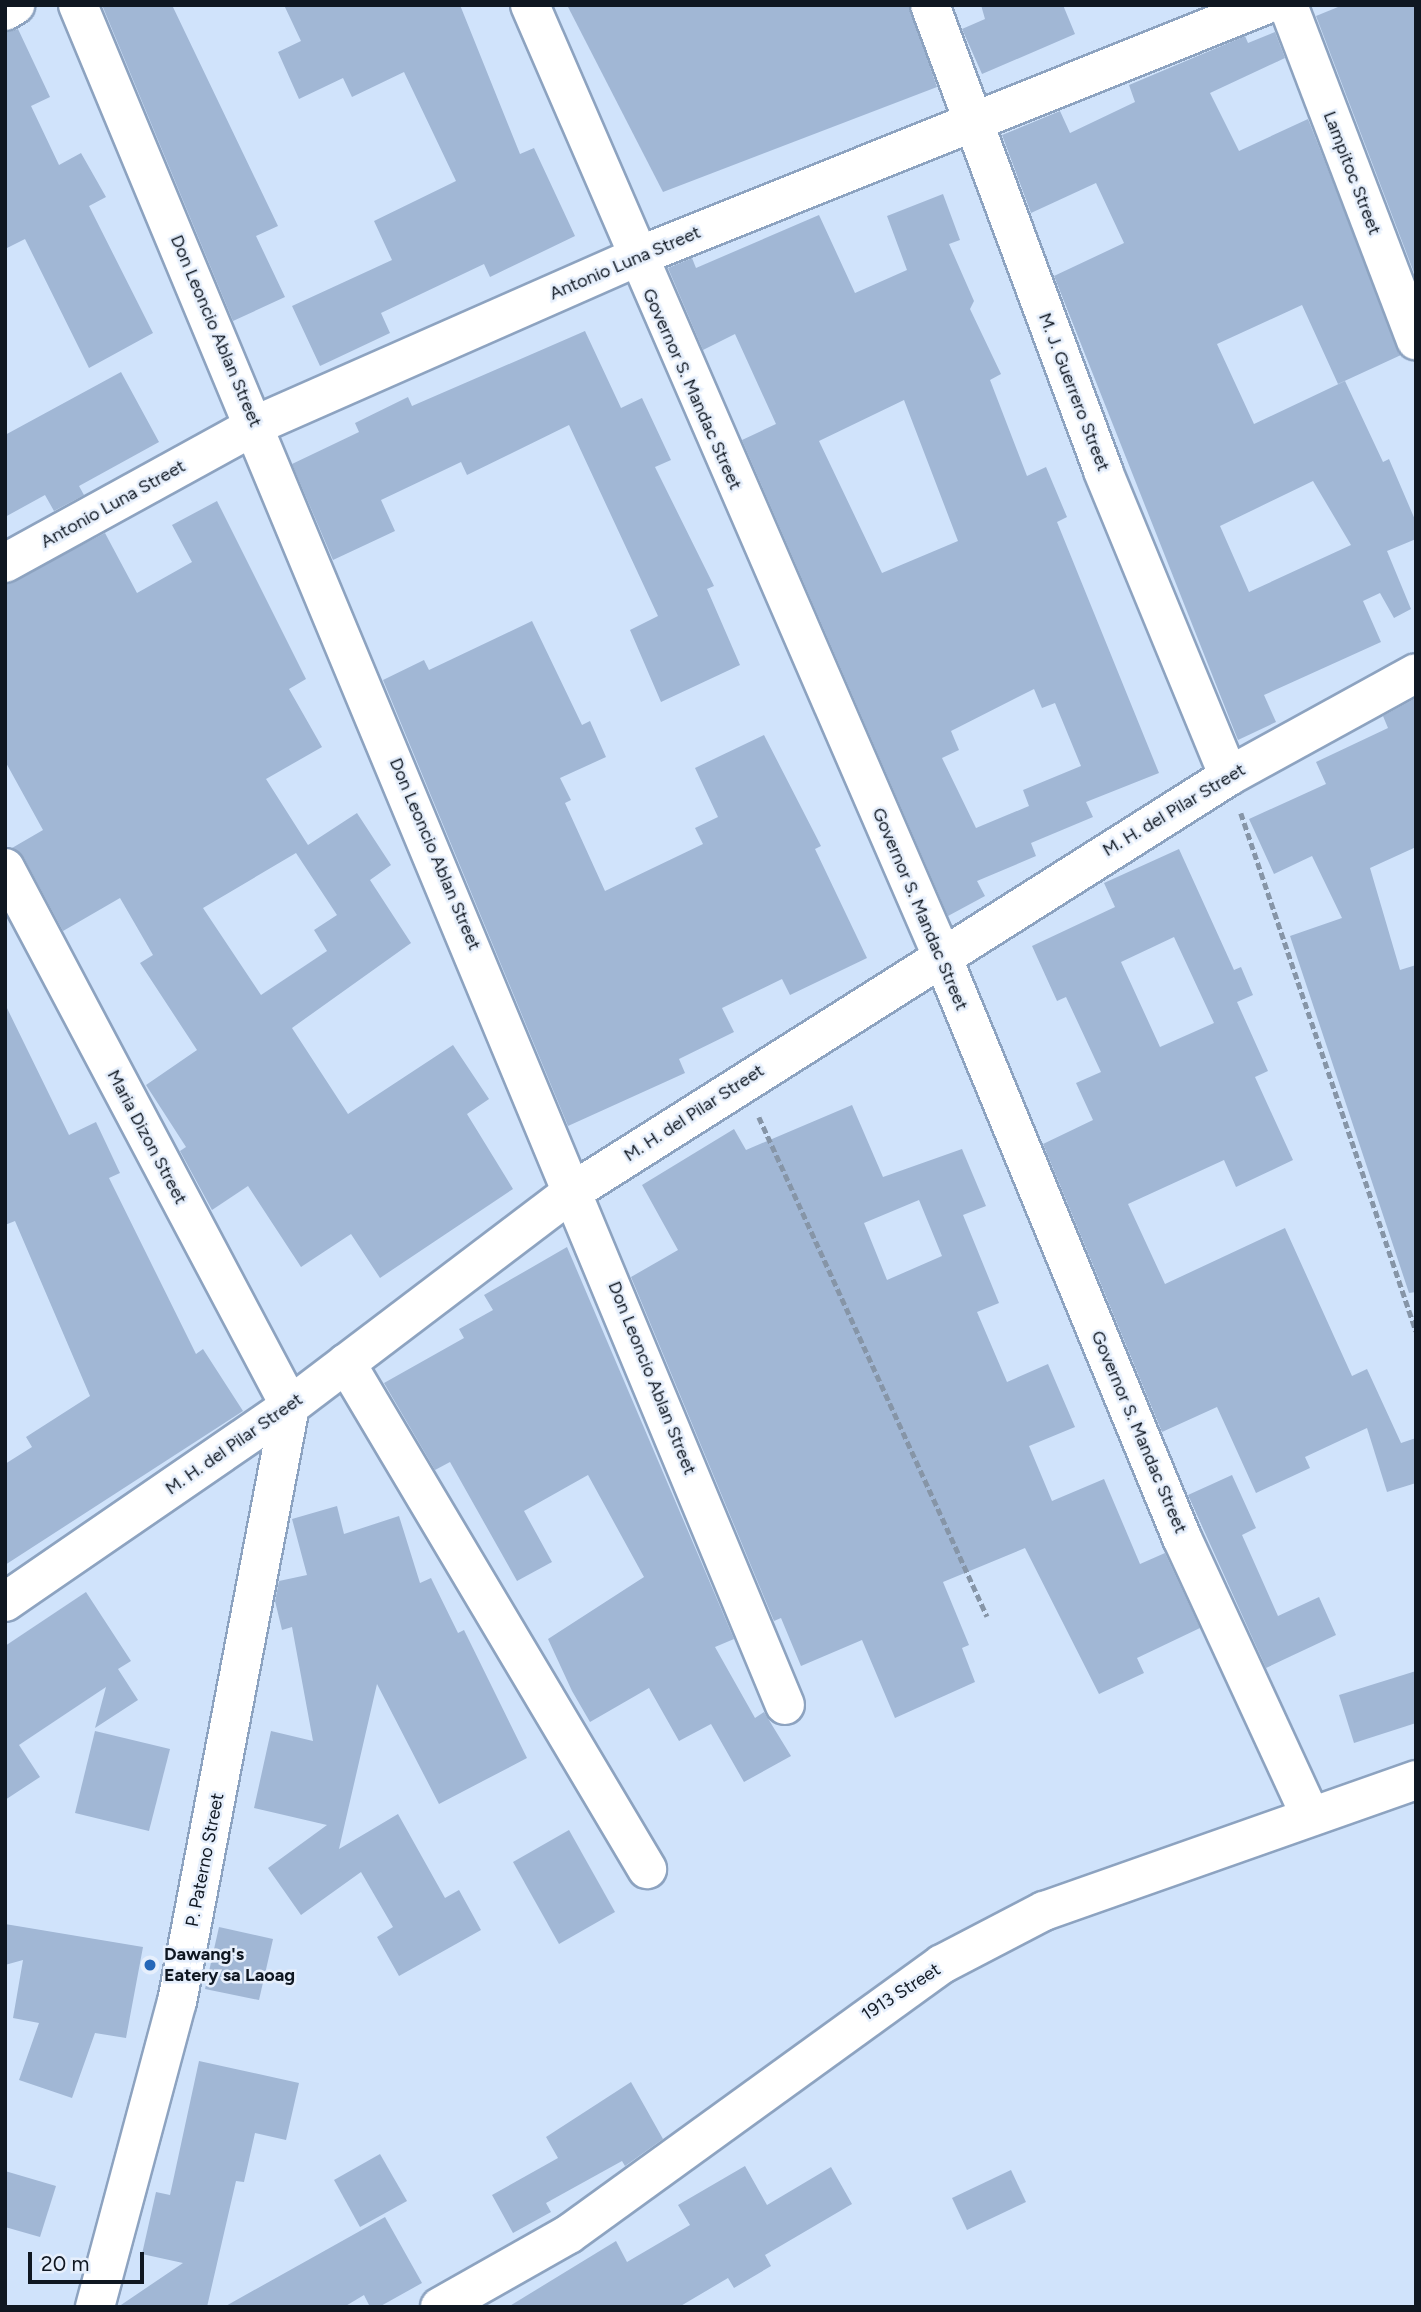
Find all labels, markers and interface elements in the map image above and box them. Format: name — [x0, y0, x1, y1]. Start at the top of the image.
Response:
street label: Lampitoc Street — [1319, 108, 1385, 238]
street label: Antonio Luna Street — [546, 221, 704, 305]
street label: Don Leoncio Ablan Street — [166, 232, 266, 430]
street label: Governor S. Mandac Street — [638, 285, 746, 493]
street label: M. J. Guerrero Street — [1034, 310, 1114, 474]
street label: Antonio Luna Street — [37, 455, 189, 553]
street label: Don Leoncio Ablan Street — [385, 755, 485, 953]
street label: M. H. del Pilar Street — [1099, 759, 1249, 861]
street label: Governor S. Mandac Street — [867, 804, 973, 1014]
street label: M. H. del Pilar Street — [620, 1060, 768, 1166]
street label: Maria Dizon Street — [102, 1066, 192, 1208]
street label: Don Leoncio Ablan Street — [603, 1278, 701, 1478]
street label: Governor S. Mandac Street — [1086, 1327, 1192, 1537]
street label: M. H. del Pilar Street — [161, 1389, 307, 1499]
street label: P. Paterno Street — [181, 1791, 229, 1929]
place label: Dawang's Eatery sa Laoag — [164, 1944, 295, 1986]
marker: Dawang's Eatery sa Laoag — [142, 1957, 158, 1973]
street label: 1913 Street — [858, 1959, 944, 2025]
scale bar — [32, 2238, 147, 2282]
text: 20 m — [41, 2251, 89, 2276]

